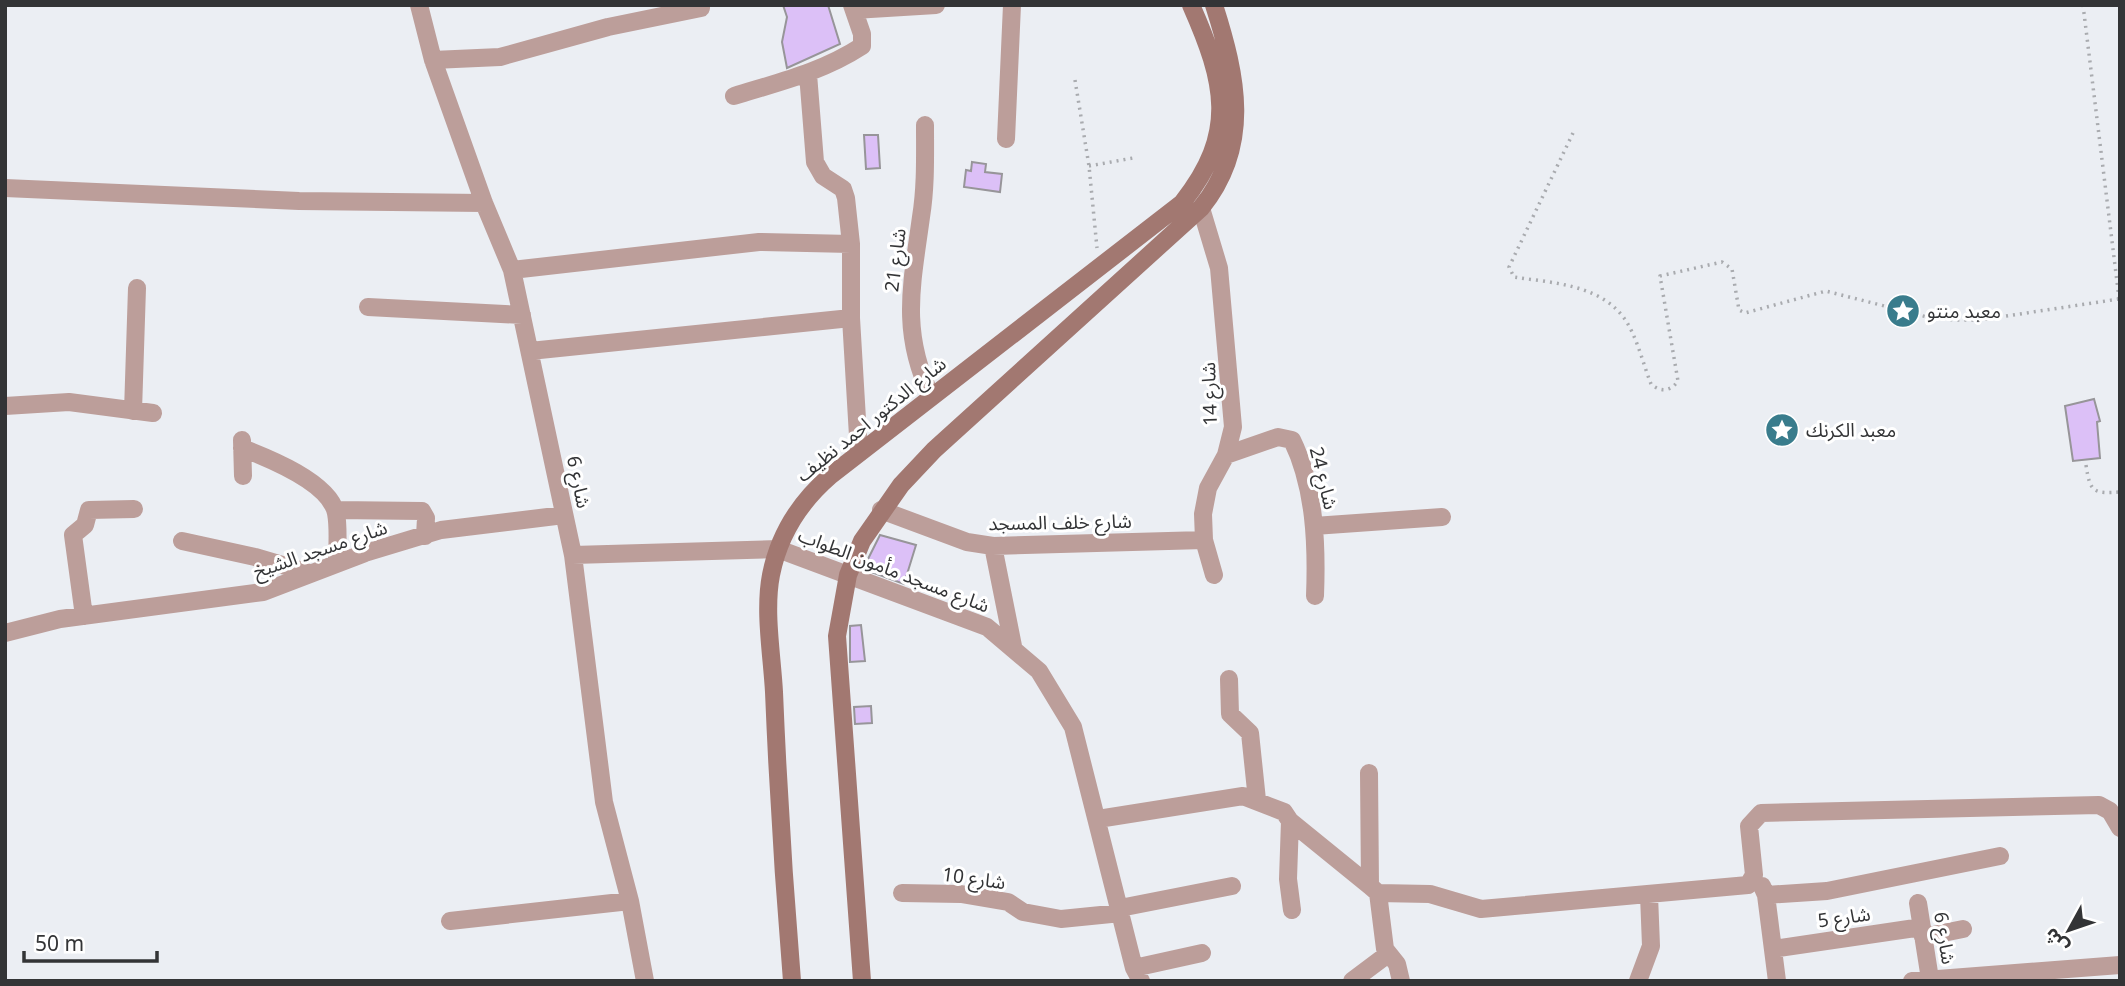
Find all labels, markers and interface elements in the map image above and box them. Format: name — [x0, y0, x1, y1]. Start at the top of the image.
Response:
street label: شارع 21 — [878, 227, 913, 293]
place icon: معبد منتو — [1884, 292, 1922, 330]
place label: معبد منتو — [1927, 298, 2001, 324]
street label: شارع الدكتور احمد نظيف — [791, 350, 952, 488]
street label: شارع 14 — [1195, 362, 1224, 426]
place icon: معبد الكرنك — [1763, 411, 1801, 449]
place label: معبد الكرنك — [1806, 417, 1896, 443]
street label: شارع 24 — [1303, 444, 1344, 512]
street label: شارع 6 — [560, 453, 597, 511]
street label: شارع خلف المسجد — [988, 508, 1132, 537]
street label: شارع مسجد الشيخ — [249, 514, 391, 586]
street label: شارع مسجد مأمون الطواب — [794, 522, 993, 619]
street label: شارع 10 — [940, 861, 1007, 896]
north arrow — [2034, 895, 2104, 965]
street label: شارع 5 — [1816, 900, 1872, 935]
street label: شارع 6 — [1927, 910, 1962, 966]
scale bar — [24, 920, 158, 964]
text: ش — [2038, 923, 2074, 959]
text: 50 m — [35, 929, 84, 957]

